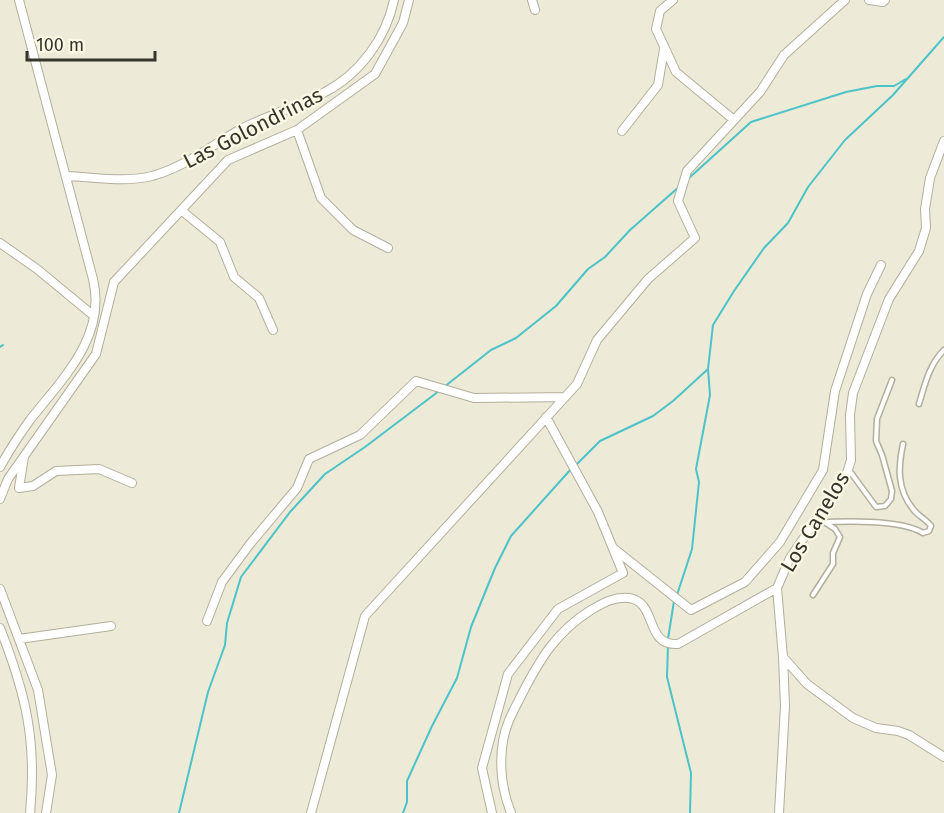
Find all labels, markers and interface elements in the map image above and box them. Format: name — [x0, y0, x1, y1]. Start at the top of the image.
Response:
scale bar — [27, 24, 154, 62]
text: 100 m — [36, 34, 84, 56]
street label: Las Golondrinas — [179, 82, 327, 174]
street label: Los Canelos — [775, 467, 855, 577]

